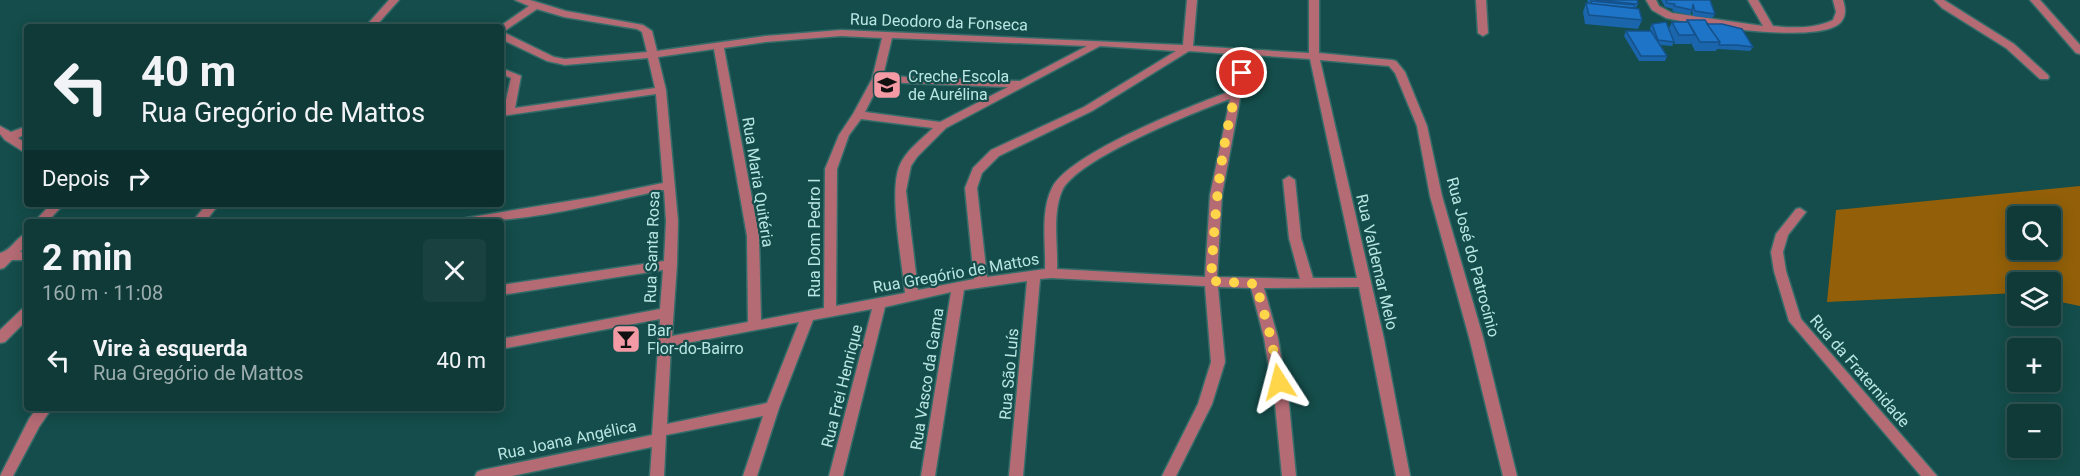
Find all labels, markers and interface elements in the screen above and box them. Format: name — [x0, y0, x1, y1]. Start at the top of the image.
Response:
street label: Rua Deodoro da Fonseca — [850, 9, 1028, 35]
text: 40 m — [141, 47, 236, 96]
pin — [1216, 47, 1267, 98]
icon: left — [42, 48, 120, 126]
icon: arrive — [1225, 56, 1258, 89]
place label: Creche Escola de Aurélina — [908, 67, 1009, 104]
school or university icon: Creche Escola de Aurélina — [871, 69, 903, 101]
text: Rua Gregório de Mattos — [141, 97, 425, 129]
street label: Rua Maria Quitéria — [738, 116, 778, 248]
icon: right — [122, 162, 155, 195]
text: Depois — [42, 166, 110, 191]
street label: Rua José do Patrocínio — [1443, 175, 1503, 339]
street label: Rua Dom Pedro I — [805, 178, 824, 298]
street label: Rua Santa Rosa — [641, 191, 663, 303]
street label: Rua Valdemar Melo — [1352, 192, 1402, 332]
map controls — [2007, 206, 2061, 458]
button: search — [2007, 206, 2061, 260]
text: 2 min — [42, 237, 133, 279]
button: close — [423, 239, 486, 302]
street label: Rua Gregório de Mattos — [871, 249, 1041, 297]
button: layers — [2007, 272, 2061, 326]
text: 160 m · 11:08 — [42, 281, 163, 305]
street label: Rua Vasco da Gama — [906, 307, 948, 451]
street label: Rua da Fraternidade — [1806, 311, 1914, 431]
place label: Bar Flor-do-Bairro — [647, 321, 744, 358]
bar icon: Bar Flor-do-Bairro — [610, 323, 642, 355]
street label: Rua Frei Henrique — [818, 323, 866, 449]
street label: Rua São Luís — [996, 327, 1022, 421]
text: Vire à esquerda — [93, 336, 247, 361]
button: + — [2007, 338, 2061, 392]
icon: left — [42, 344, 75, 377]
text: 40 m — [437, 348, 486, 373]
position arrow — [1247, 350, 1311, 414]
text: Rua Gregório de Mattos — [93, 361, 303, 385]
button: − — [2007, 404, 2061, 458]
street label: Rua Joana Angélica — [496, 416, 638, 464]

